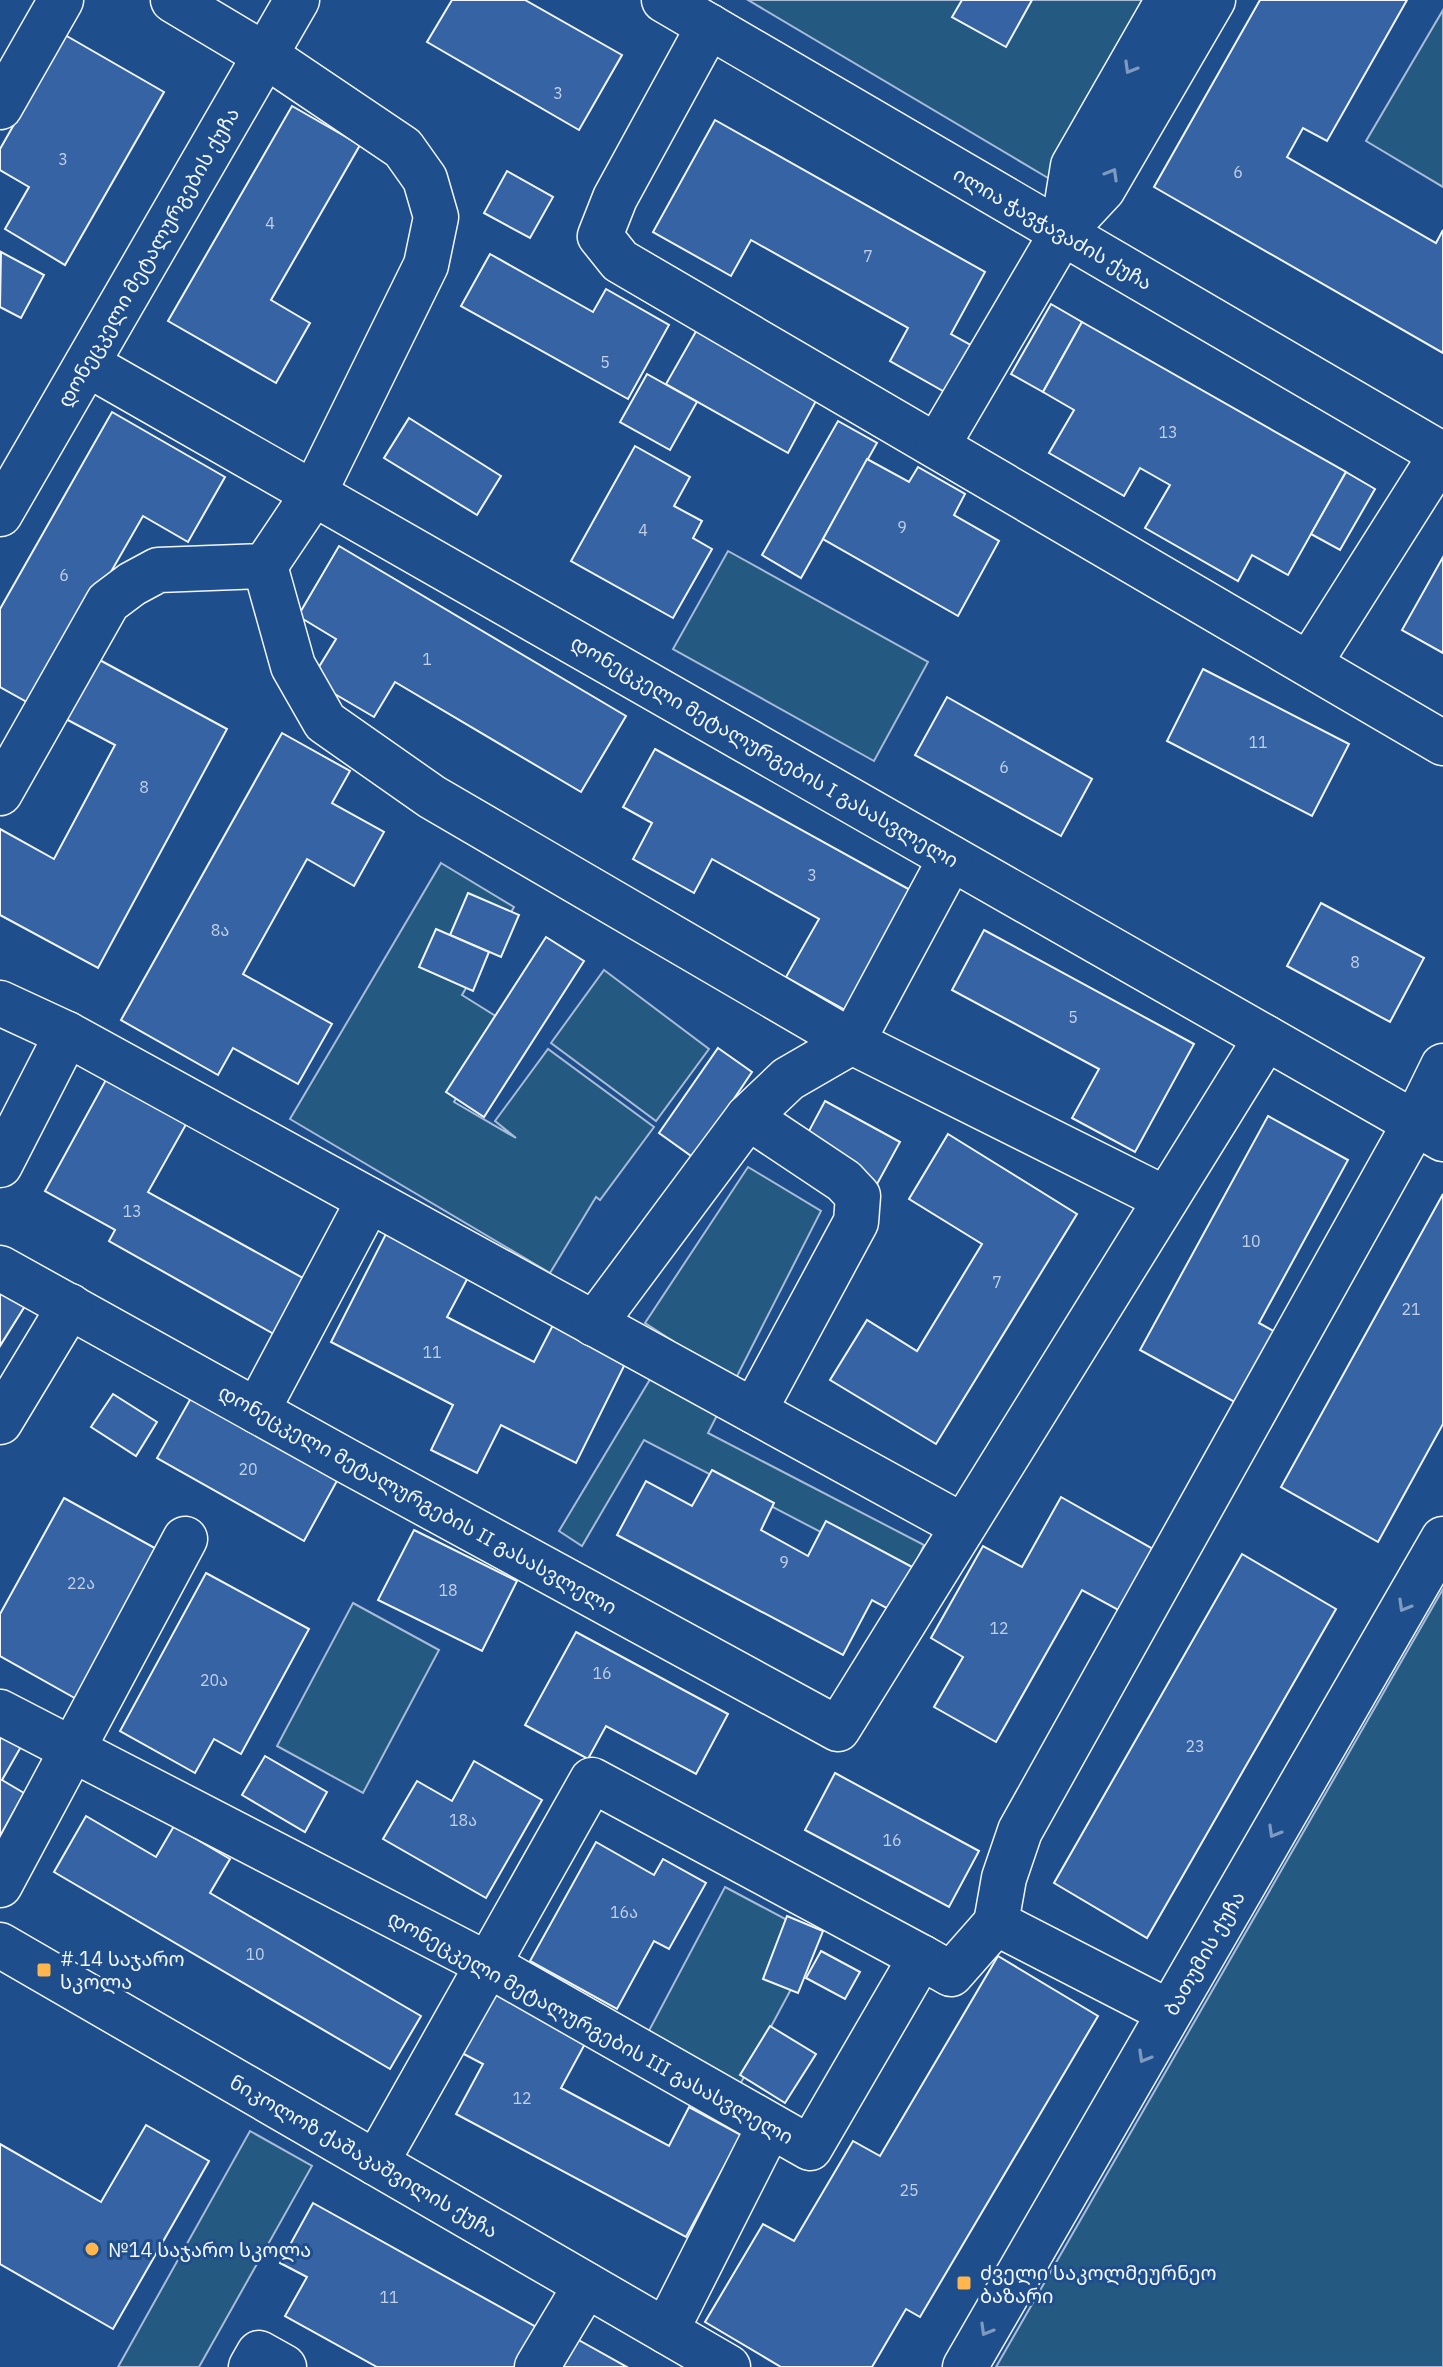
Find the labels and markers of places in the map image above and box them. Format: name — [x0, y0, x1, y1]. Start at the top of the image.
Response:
place label: # 14 საჯარო სკოლა — [60, 1945, 185, 1995]
marker: # 14 საჯარო სკოლა — [35, 1961, 53, 1979]
place label: №14 საჯარო სკოლა — [108, 2236, 311, 2263]
marker: №14 საჯარო სკოლა — [83, 2240, 101, 2258]
place label: ძველი საკოლმეურნეო ბაზარი — [980, 2259, 1217, 2309]
marker: ძველი საკოლმეურნეო ბაზარი — [955, 2274, 973, 2292]

